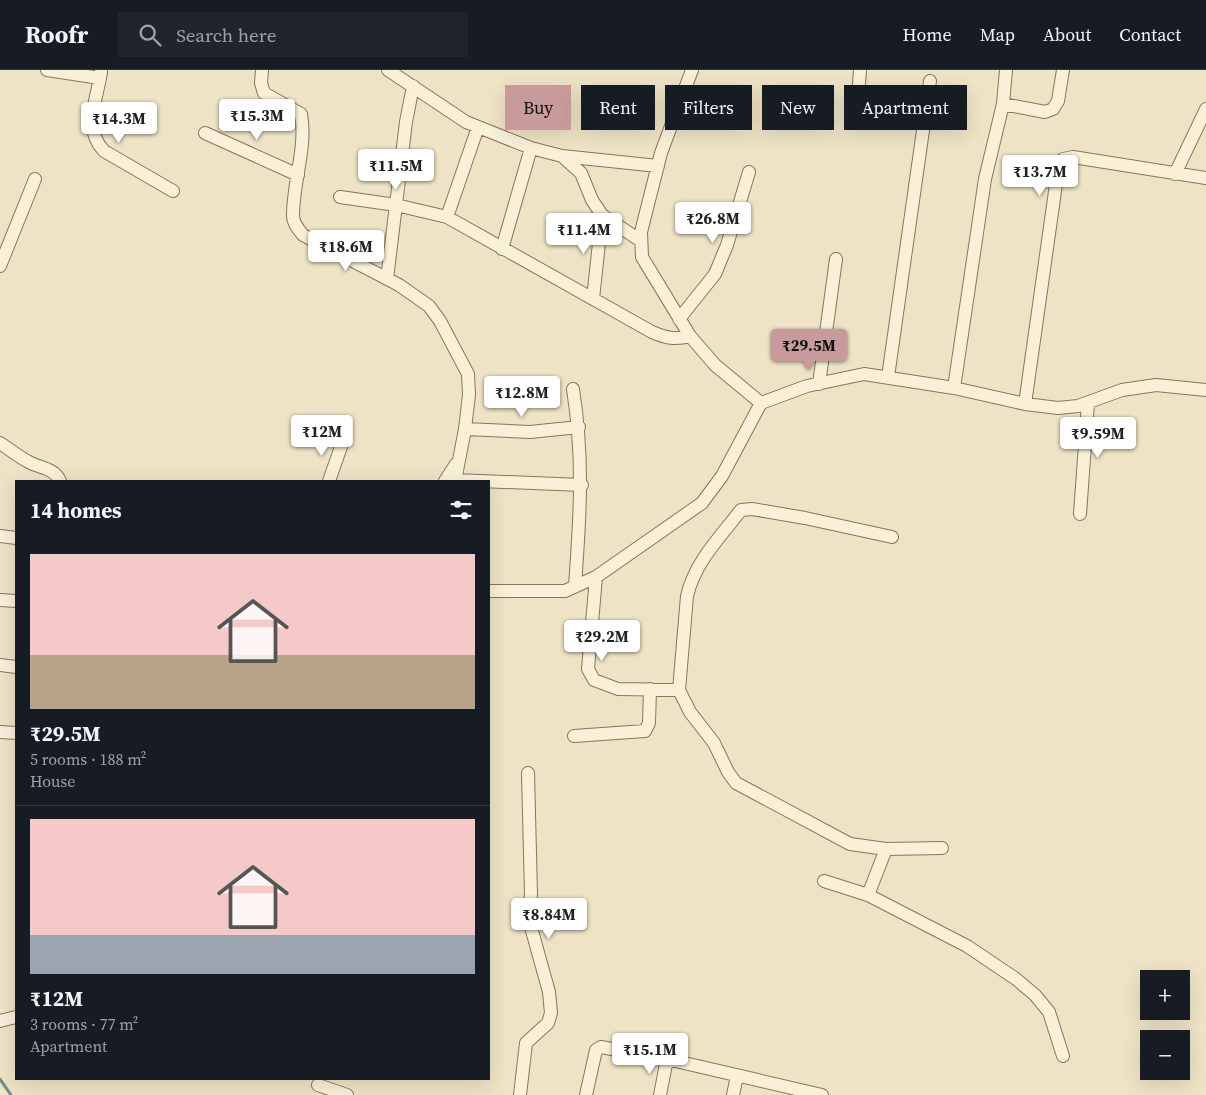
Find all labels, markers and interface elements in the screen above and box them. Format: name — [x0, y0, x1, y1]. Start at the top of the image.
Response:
search box — [118, 12, 468, 57]
text: Roofr — [25, 18, 88, 51]
icon: search — [136, 21, 164, 49]
text: Search here — [176, 22, 276, 48]
text: Home — [903, 22, 952, 47]
text: Map — [980, 22, 1015, 47]
text: About — [1043, 22, 1091, 47]
text: Contact — [1119, 22, 1181, 47]
chip: Buy — [505, 85, 571, 130]
chip: Rent — [581, 85, 655, 130]
chip: Filters — [665, 85, 752, 130]
chip: New — [762, 85, 834, 130]
chip: Apartment — [844, 85, 967, 130]
pin: ₹15.3M — [216, 98, 298, 141]
pin: ₹14.3M — [78, 102, 160, 144]
text: ₹15.3M — [230, 104, 284, 126]
text: ₹14.3M — [92, 107, 146, 129]
pin: ₹11.5M — [355, 148, 437, 191]
text: ₹11.5M — [369, 154, 423, 176]
pin: ₹13.7M — [999, 154, 1081, 197]
text: ₹13.7M — [1013, 160, 1067, 182]
pin: ₹26.8M — [672, 202, 754, 244]
text: ₹26.8M — [686, 207, 740, 229]
pin: ₹11.4M — [543, 212, 625, 255]
text: ₹11.4M — [557, 218, 611, 240]
pin: ₹18.6M — [305, 230, 387, 272]
text: ₹18.6M — [319, 235, 373, 257]
pin: ₹29.5M — [768, 328, 850, 371]
text: ₹29.5M — [782, 334, 836, 356]
pin: ₹12.8M — [481, 376, 563, 418]
text: ₹12.8M — [495, 381, 549, 403]
pin: ₹12M — [292, 414, 352, 457]
pin: ₹9.59M — [1057, 416, 1139, 459]
text: ₹12M — [302, 420, 342, 442]
text: ₹9.59M — [1071, 422, 1125, 444]
text: 14 homes — [30, 496, 122, 525]
icon: filters — [447, 496, 475, 524]
icon: home — [208, 586, 298, 676]
pin: ₹29.2M — [561, 620, 643, 662]
text: ₹29.2M — [575, 625, 629, 647]
text: ₹29.5M — [30, 719, 101, 748]
text: 5 rooms · 188 m² — [30, 748, 146, 770]
text: House — [30, 770, 75, 792]
icon: home — [208, 852, 298, 942]
pin: ₹8.84M — [508, 898, 590, 940]
text: ₹8.84M — [522, 903, 576, 925]
map controls — [1140, 970, 1190, 1080]
button: + — [1140, 970, 1190, 1020]
text: ₹12M — [30, 984, 83, 1013]
text: 3 rooms · 77 m² — [30, 1013, 138, 1035]
button: − — [1140, 1030, 1190, 1080]
pin: ₹15.1M — [609, 1032, 691, 1075]
text: Apartment — [30, 1035, 107, 1057]
text: ₹15.1M — [623, 1038, 677, 1060]

